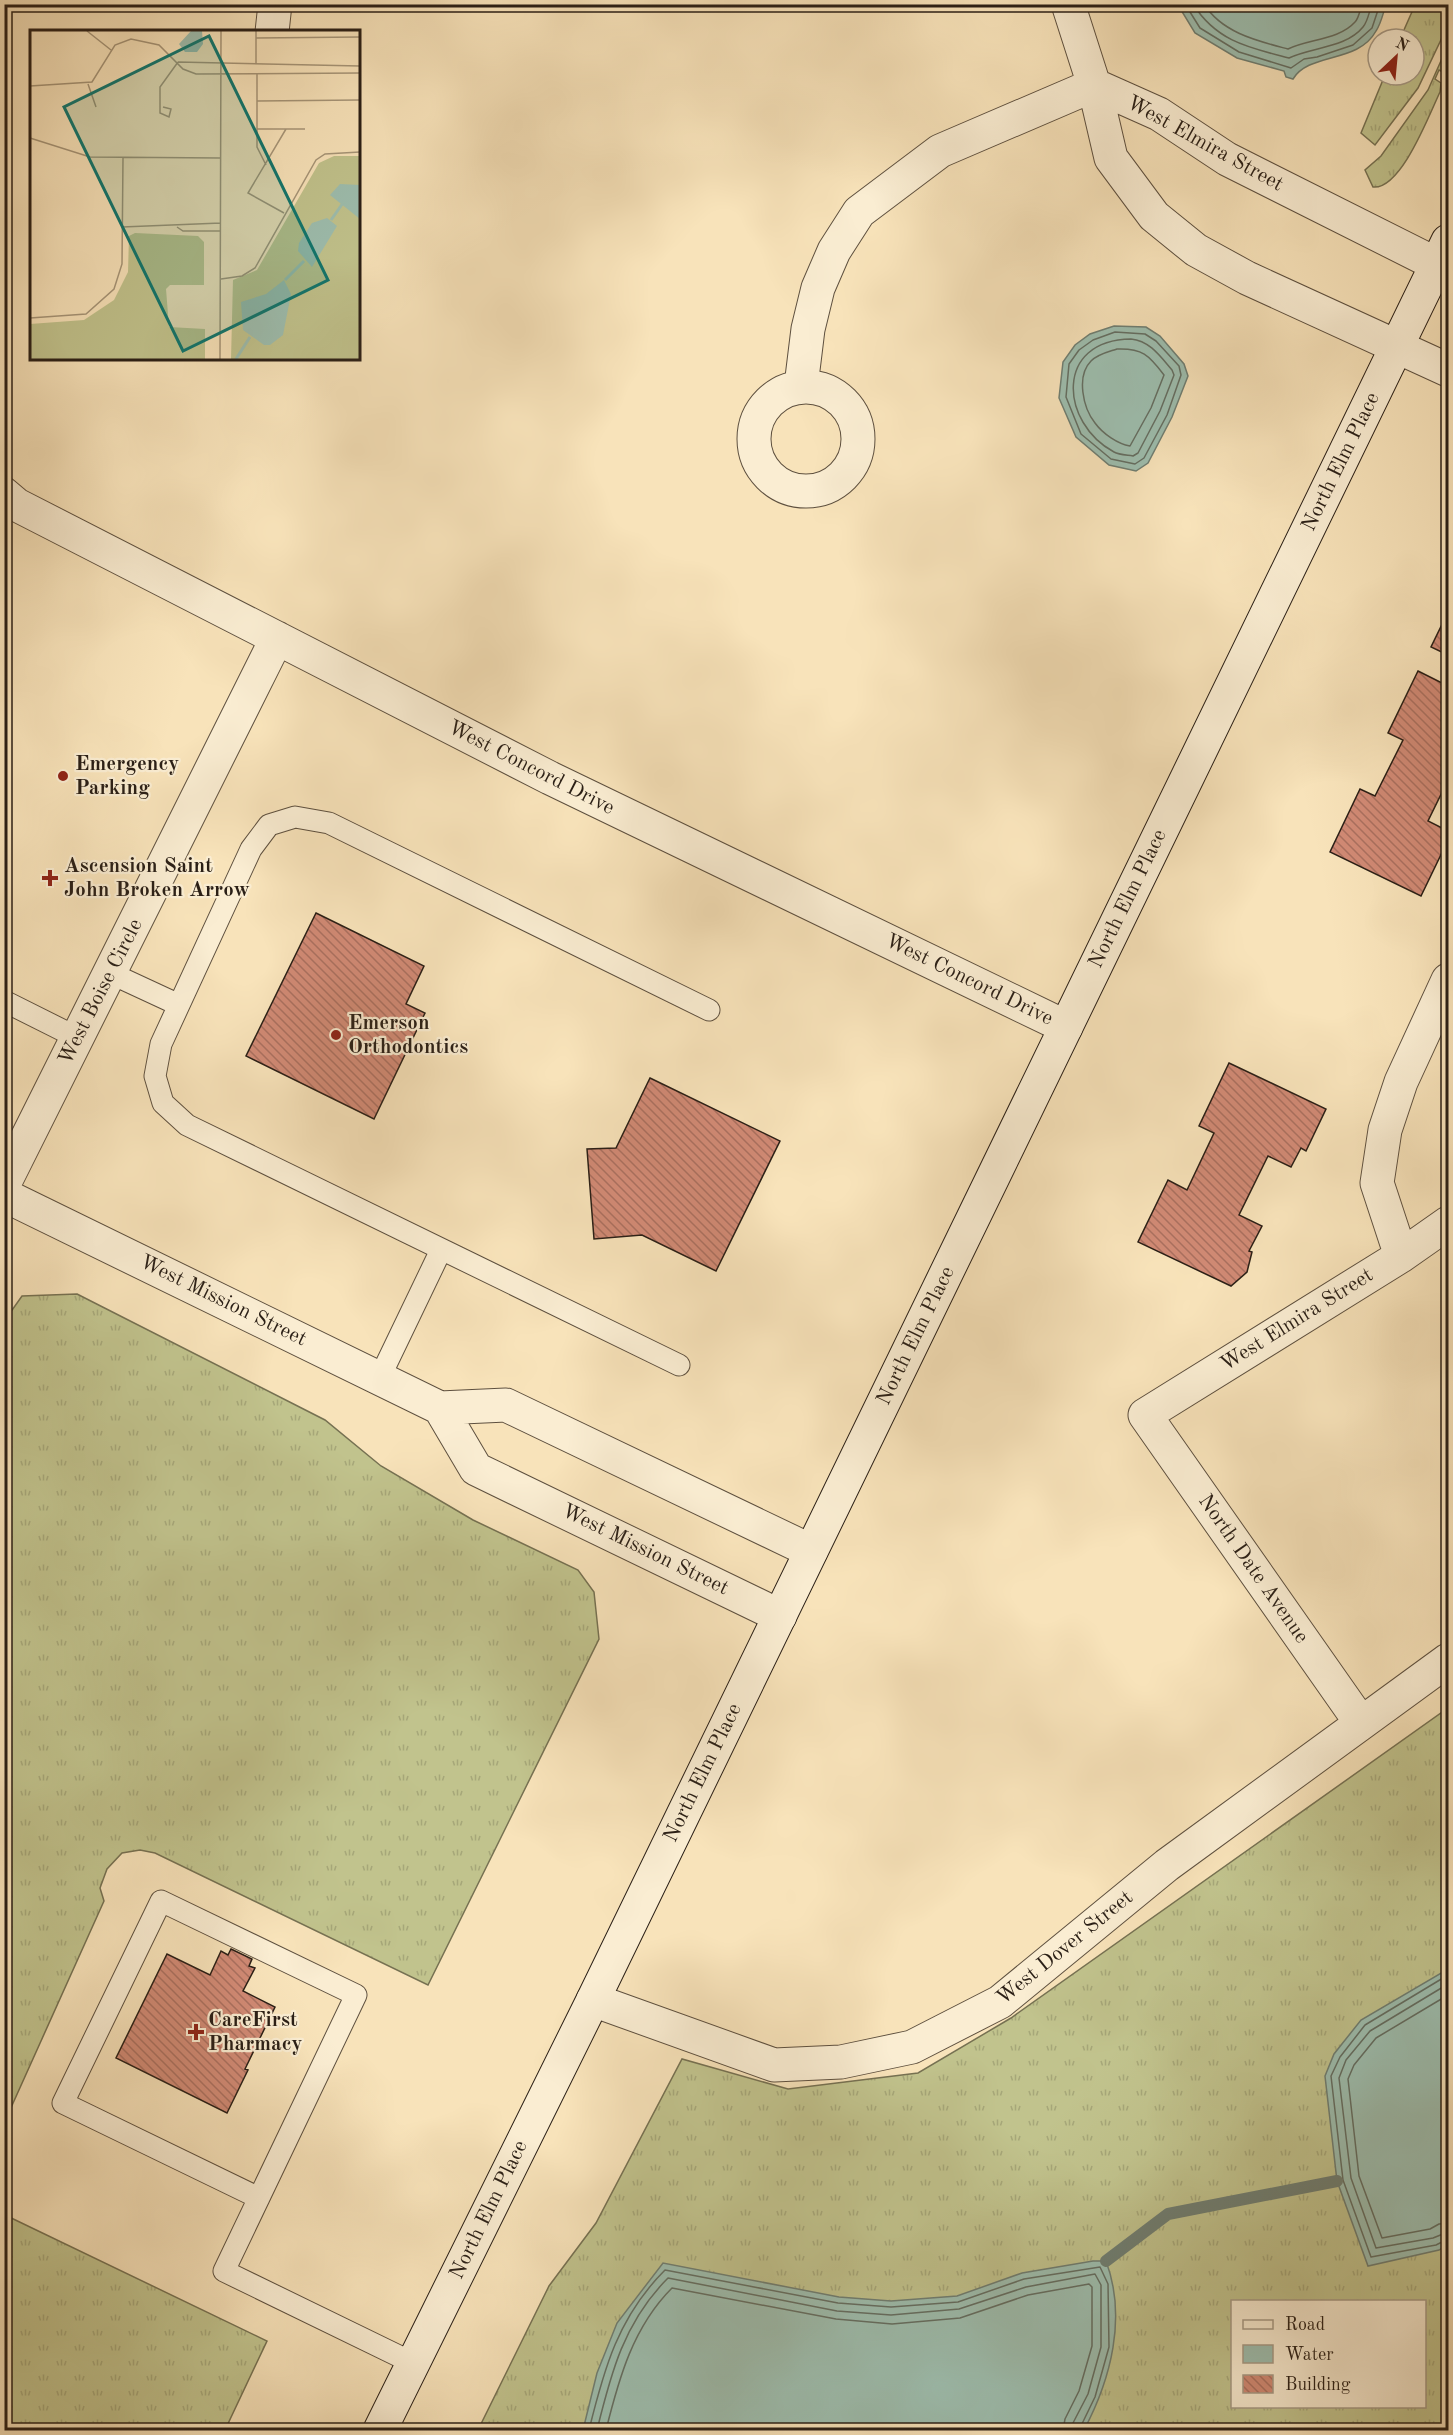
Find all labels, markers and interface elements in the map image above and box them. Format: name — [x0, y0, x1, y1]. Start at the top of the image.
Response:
north arrow — [1366, 27, 1426, 87]
inset map — [30, 30, 360, 360]
text: N — [1393, 35, 1411, 56]
street label: West Elmira Street — [1123, 92, 1287, 196]
street label: North Elm Place — [1298, 389, 1384, 535]
street label: West Concord Drive — [444, 717, 618, 819]
place label: Emergency Parking — [75, 754, 179, 799]
marker: Emergency Parking — [56, 769, 70, 783]
street label: North Elm Place — [1085, 826, 1171, 972]
place label: Ascension Saint John Broken Arrow — [64, 856, 250, 901]
marker: Ascension Saint John Broken Arrow — [41, 869, 59, 887]
street label: West Boise Circle — [55, 916, 147, 1068]
street label: West Concord Drive — [882, 930, 1056, 1030]
place label: Emerson Orthodontics — [348, 1013, 468, 1058]
marker: Emerson Orthodontics — [329, 1028, 343, 1042]
street label: West Mission Street — [136, 1251, 310, 1351]
street label: North Elm Place — [873, 1263, 959, 1409]
street label: West Elmira Street — [1217, 1265, 1377, 1375]
street label: North Date Avenue — [1194, 1491, 1312, 1647]
street label: West Mission Street — [558, 1500, 732, 1600]
street label: North Elm Place — [660, 1700, 746, 1846]
street label: West Dover Street — [993, 1887, 1137, 2009]
place label: CareFirst Pharmacy — [208, 2010, 303, 2055]
marker: CareFirst Pharmacy — [189, 2025, 203, 2039]
street label: North Elm Place — [446, 2137, 532, 2283]
legend — [1231, 2300, 1426, 2408]
text: Road — [1285, 2316, 1325, 2334]
text: Water — [1285, 2346, 1334, 2364]
text: Building — [1285, 2376, 1351, 2394]

